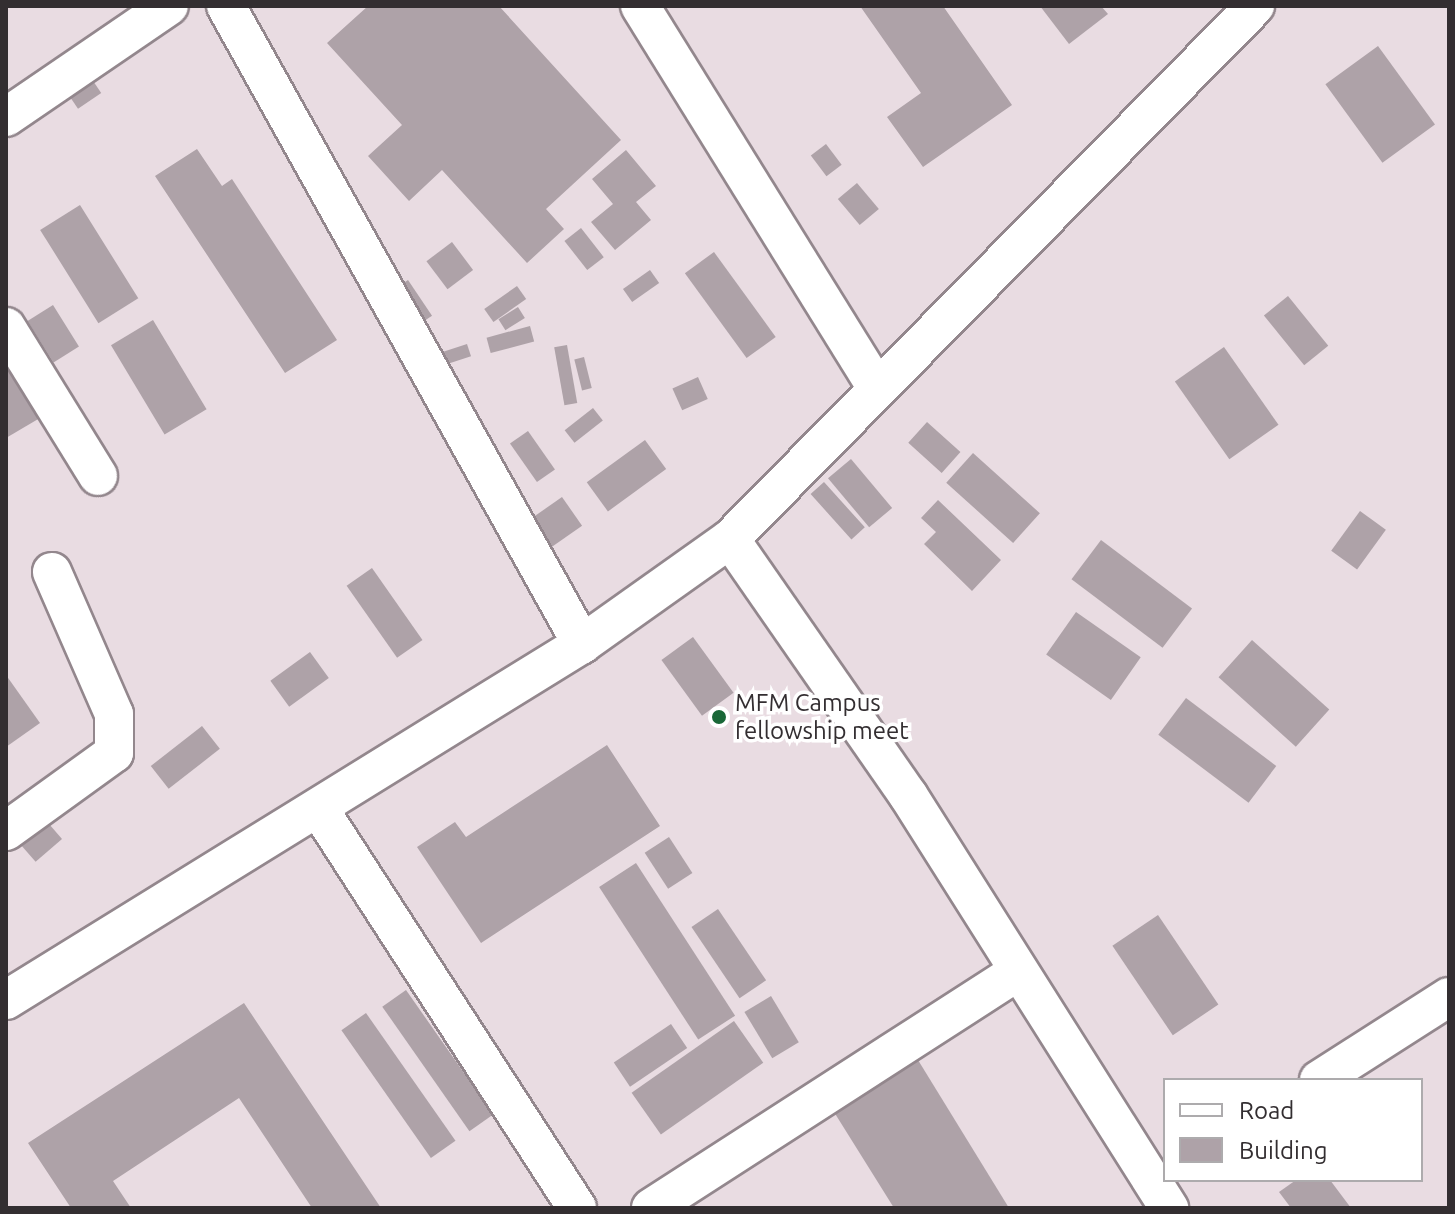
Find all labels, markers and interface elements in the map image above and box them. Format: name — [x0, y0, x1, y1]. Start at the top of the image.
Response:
place label: MFM Campus fellowship meet — [735, 689, 909, 745]
marker: MFM Campus fellowship meet — [710, 708, 728, 726]
legend — [1163, 1078, 1423, 1182]
text: Road — [1239, 1097, 1294, 1124]
text: Building — [1239, 1137, 1327, 1164]

